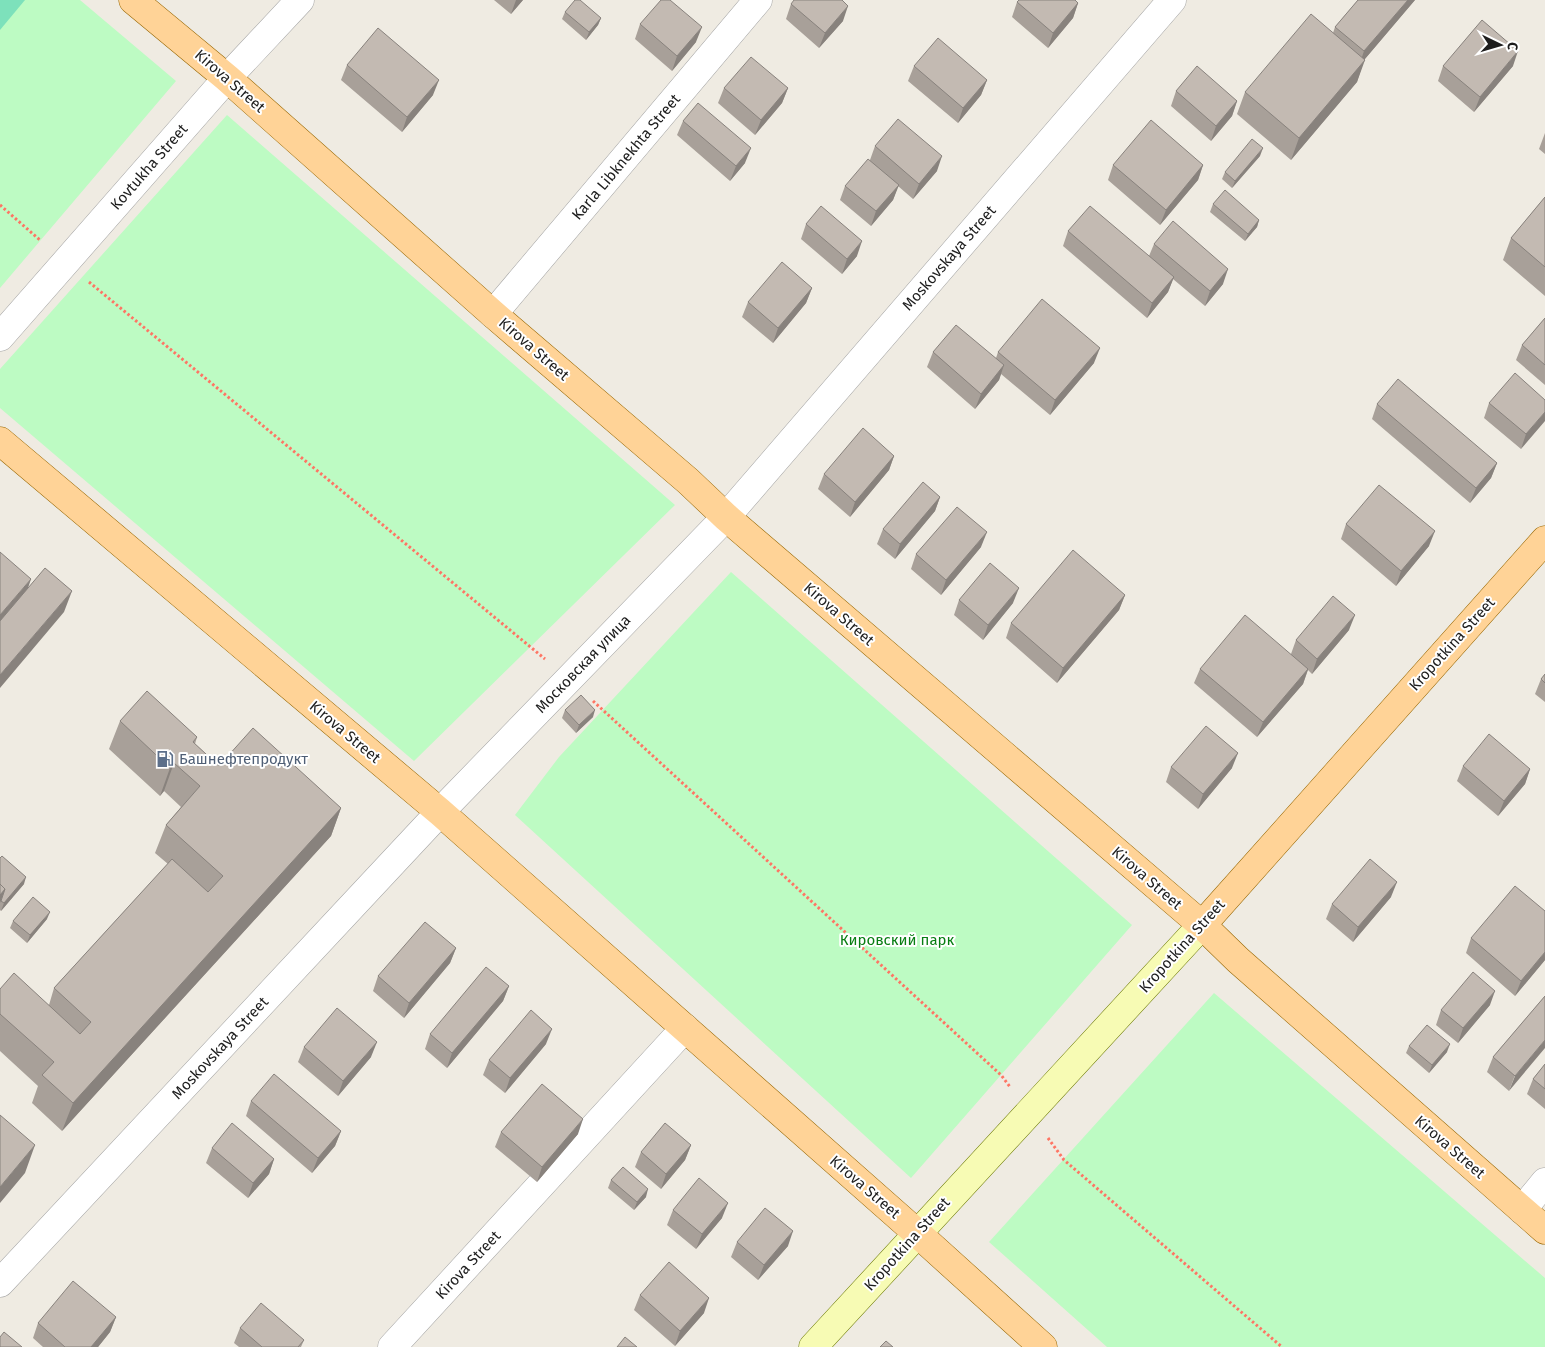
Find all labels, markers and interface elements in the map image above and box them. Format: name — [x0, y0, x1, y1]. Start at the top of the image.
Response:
north arrow — [1475, 20, 1525, 70]
text: С — [1504, 41, 1521, 51]
street label: Kirova Street — [191, 46, 269, 117]
street label: Karla Libknekhta Street — [568, 90, 684, 224]
street label: Kovtukha Street — [107, 120, 192, 214]
street label: Moskovskaya Street — [898, 201, 1000, 314]
street label: Kirova Street — [495, 314, 573, 385]
street label: Kirova Street — [800, 579, 878, 650]
street label: Kropotkina Street — [1405, 593, 1499, 694]
street label: Московская улица — [532, 611, 634, 717]
street label: Kirova Street — [306, 697, 385, 767]
fuel station icon: Башнефтепродукт — [155, 749, 175, 769]
place label: Башнефтепродукт — [179, 750, 308, 768]
street label: Kirova Street — [1108, 843, 1186, 914]
street label: Kropotkina Street — [1135, 895, 1229, 996]
park label: Кировский парк — [840, 931, 954, 949]
street label: Moskovskaya Street — [168, 993, 272, 1103]
street label: Kirova Street — [1411, 1112, 1489, 1183]
street label: Kirova Street — [826, 1152, 904, 1223]
street label: Kropotkina Street — [860, 1193, 954, 1294]
street label: Kirova Street — [432, 1227, 505, 1303]

